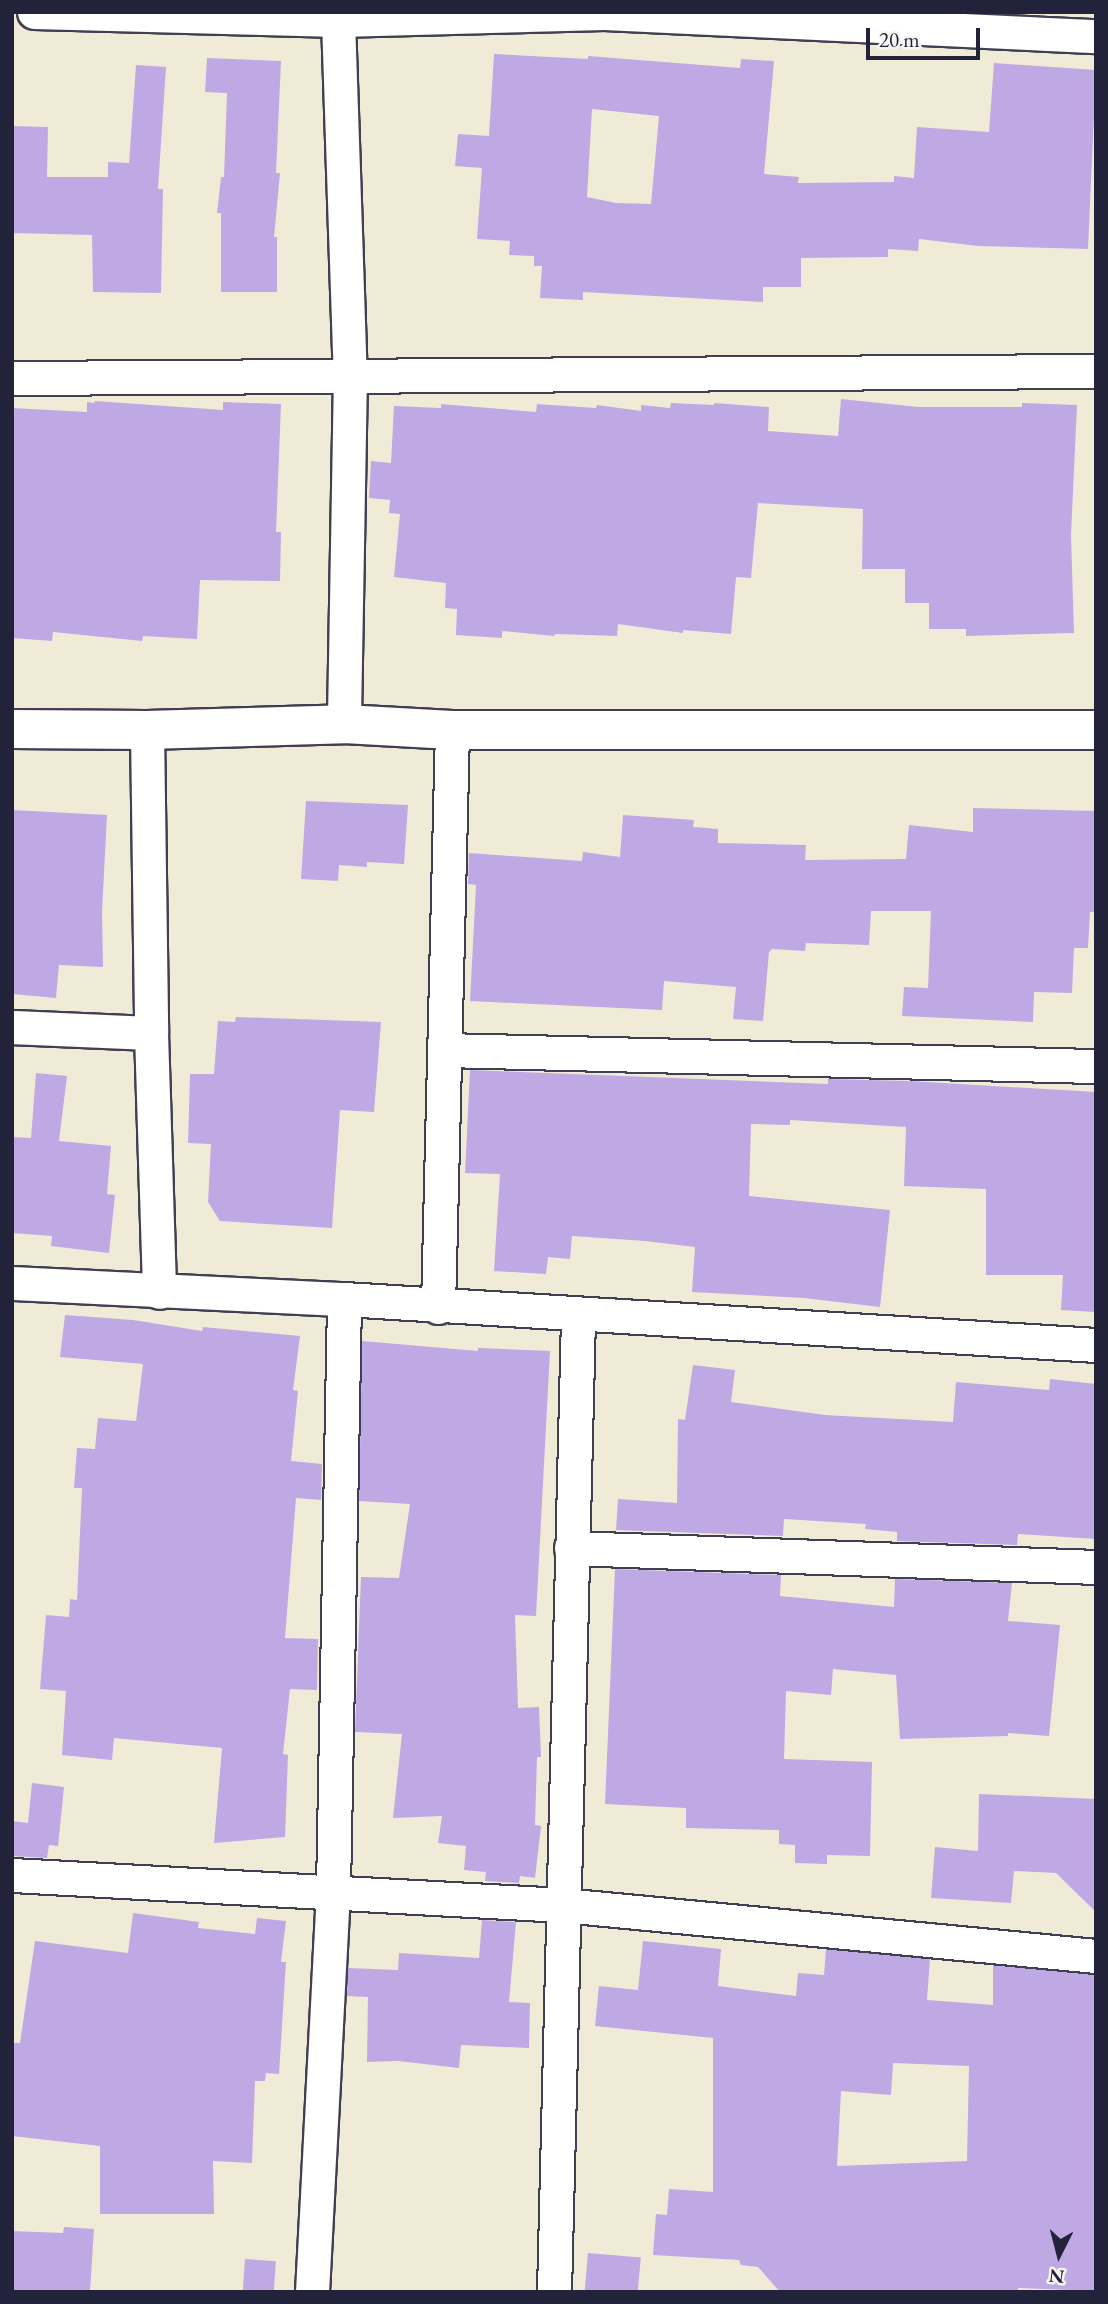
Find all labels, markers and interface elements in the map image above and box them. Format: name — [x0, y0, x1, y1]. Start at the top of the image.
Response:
scale bar — [870, 14, 984, 58]
text: 20 m — [879, 26, 920, 53]
north arrow — [1024, 2220, 1094, 2290]
text: N — [1048, 2263, 1066, 2290]

